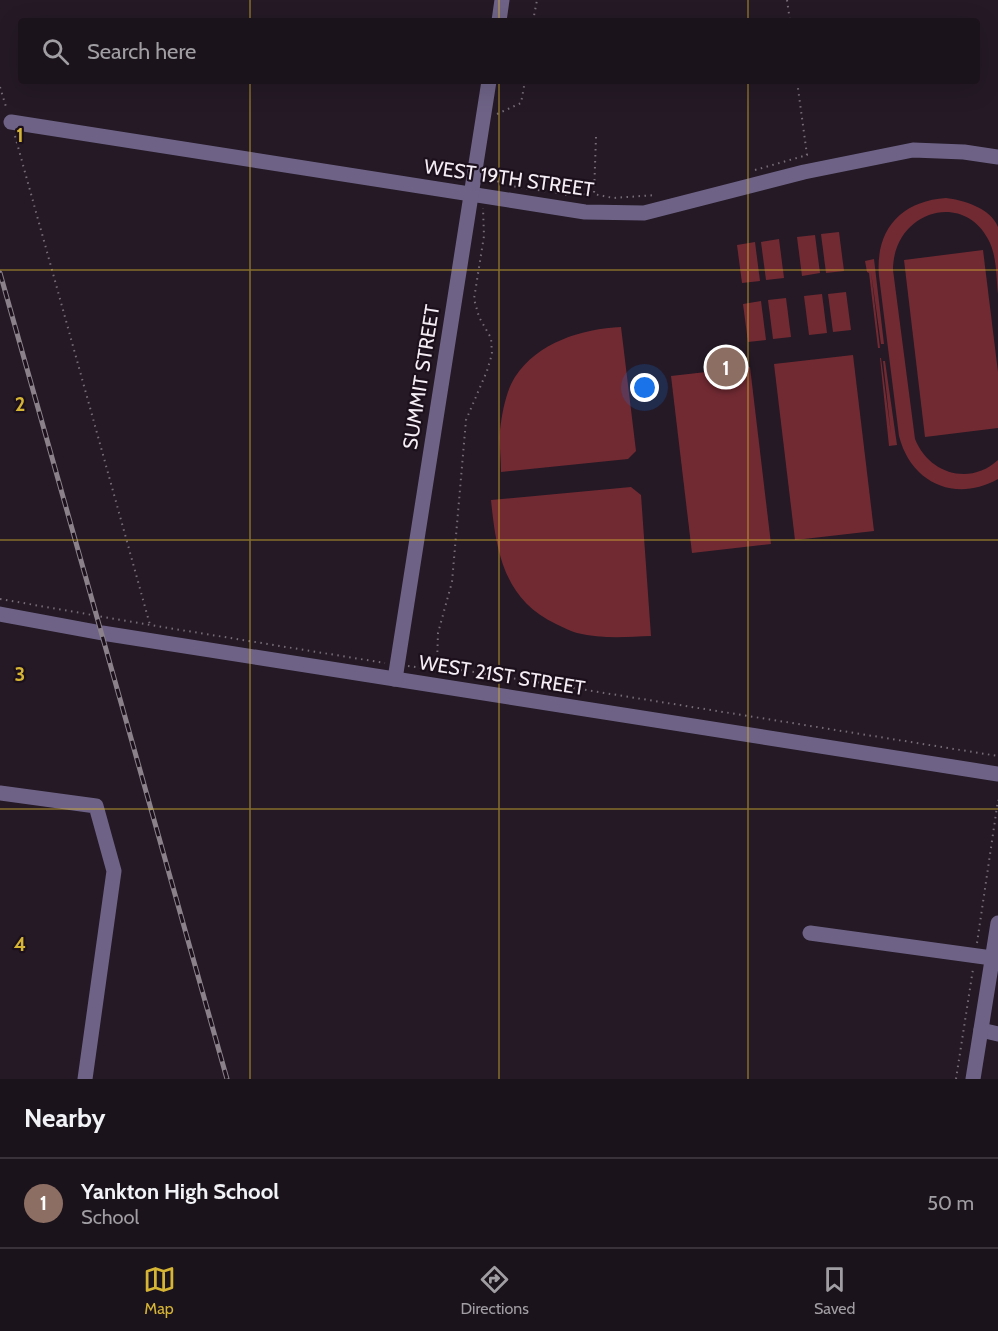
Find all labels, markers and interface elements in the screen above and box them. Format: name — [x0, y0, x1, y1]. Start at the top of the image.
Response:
search box — [18, 18, 980, 84]
icon: search — [39, 35, 72, 68]
text: Search here — [87, 38, 196, 65]
text: 1 — [16, 123, 24, 147]
street label: WEST 19TH STREET — [423, 154, 596, 202]
street label: SUMMIT STREET — [398, 303, 444, 451]
pin: 1 — [706, 344, 746, 389]
your location — [630, 373, 659, 402]
text: 2 — [15, 392, 25, 416]
street label: WEST 21ST STREET — [417, 650, 587, 700]
text: 3 — [15, 662, 25, 686]
text: 4 — [14, 932, 26, 956]
text: Nearby — [24, 1102, 105, 1134]
text: Yankton High School — [81, 1178, 279, 1205]
text: 1 — [40, 1191, 47, 1215]
text: 50 m — [927, 1191, 974, 1215]
text: School — [81, 1205, 139, 1229]
tab: Map — [143, 1263, 176, 1318]
tab: Directions — [461, 1263, 529, 1318]
tab: Saved — [814, 1263, 855, 1318]

